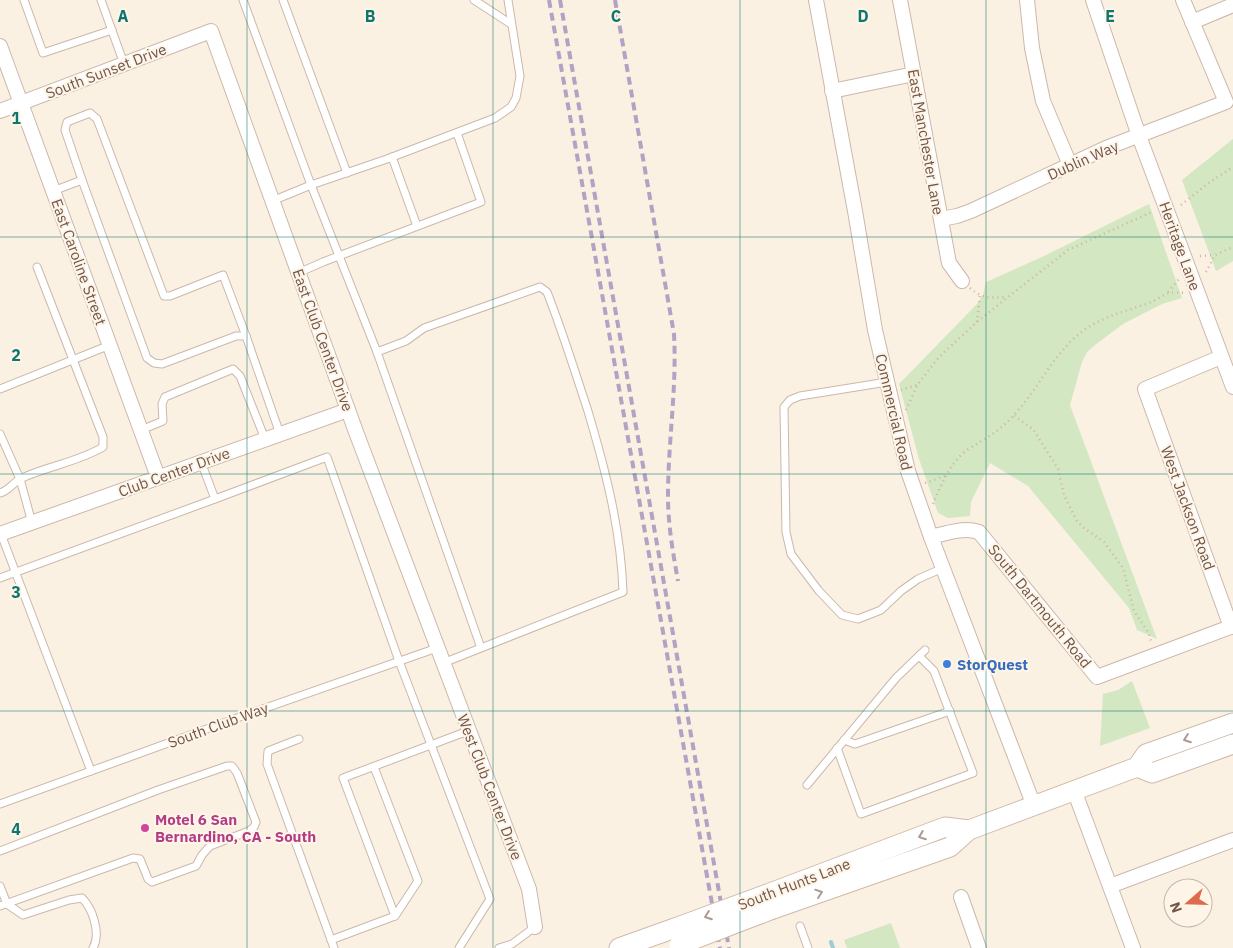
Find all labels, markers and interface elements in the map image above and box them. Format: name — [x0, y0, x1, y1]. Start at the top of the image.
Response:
text: A — [118, 6, 129, 26]
text: B — [365, 6, 376, 26]
text: C — [611, 6, 621, 26]
text: D — [857, 6, 869, 26]
text: E — [1105, 6, 1115, 26]
street label: South Sunset Drive — [43, 39, 169, 103]
street label: East Manchester Lane — [904, 68, 948, 216]
text: 1 — [11, 108, 21, 128]
street label: Dublin Way — [1045, 136, 1122, 184]
street label: East Caroline Street — [47, 196, 111, 328]
street label: Heritage Lane — [1155, 199, 1205, 293]
street label: East Club Center Drive — [288, 266, 358, 414]
text: 2 — [11, 345, 21, 365]
street label: Commercial Road — [871, 352, 917, 472]
street label: Club Center Drive — [116, 443, 232, 501]
street label: West Jackson Road — [1157, 443, 1219, 573]
street label: South Dartmouth Road — [984, 540, 1096, 672]
text: 3 — [11, 582, 21, 602]
place label: StorQuest — [957, 655, 1028, 674]
marker: StorQuest — [941, 658, 953, 670]
street label: South Club Way — [165, 698, 271, 752]
street label: West Club Center Drive — [453, 711, 527, 863]
one-way arrow — [1183, 733, 1192, 743]
place label: Motel 6 San Bernardino, CA - South — [155, 810, 316, 846]
text: 4 — [11, 819, 21, 839]
marker: Motel 6 San Bernardino, CA - South — [139, 822, 151, 834]
one-way arrow — [918, 829, 927, 840]
street label: South Hunts Lane — [735, 854, 853, 914]
north arrow — [1163, 878, 1213, 928]
one-way arrow — [815, 889, 823, 899]
text: N — [1166, 900, 1186, 915]
one-way arrow — [704, 910, 713, 920]

